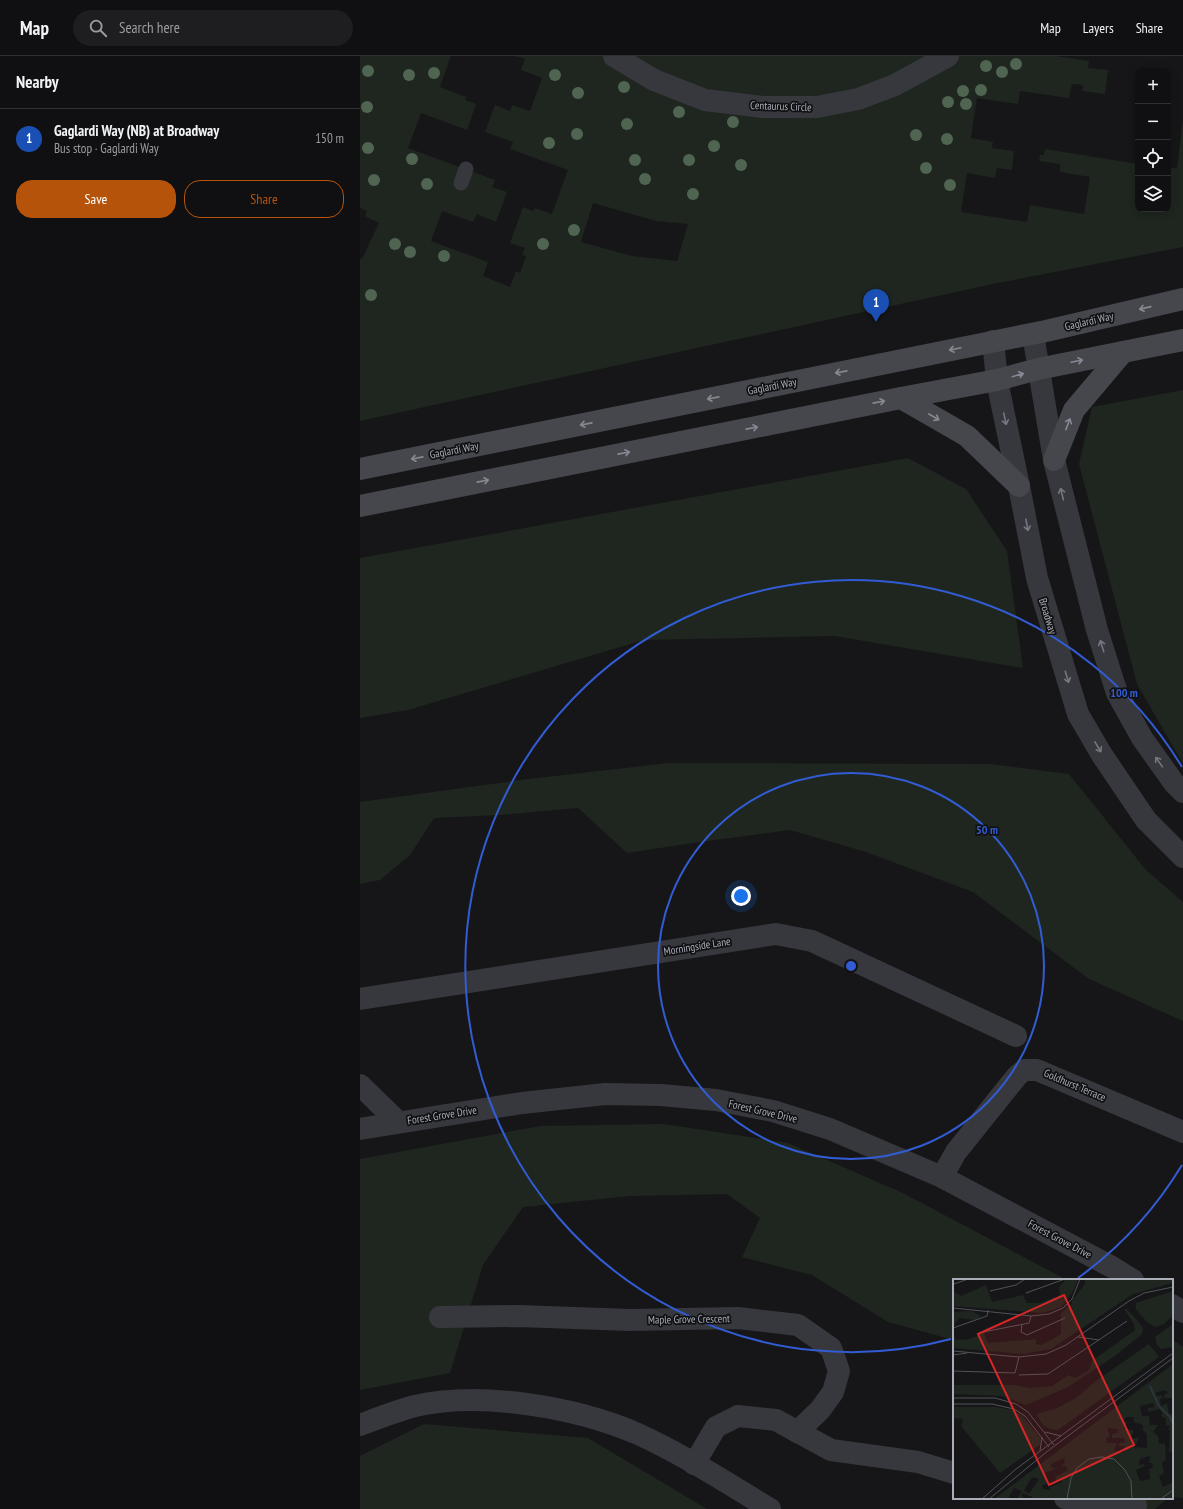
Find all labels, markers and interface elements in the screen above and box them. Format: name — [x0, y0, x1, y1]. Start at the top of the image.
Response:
search box — [73, 10, 353, 46]
text: Map — [20, 16, 49, 40]
icon: search — [87, 17, 109, 39]
text: Search here — [119, 18, 180, 37]
text: Map — [1040, 19, 1061, 37]
text: Layers — [1083, 19, 1114, 37]
text: Share — [1136, 19, 1163, 37]
map controls — [1135, 68, 1171, 212]
button: + — [1135, 68, 1171, 104]
text: Nearby — [16, 71, 59, 93]
street label: Centaurus Circle — [750, 98, 812, 114]
button: − — [1135, 104, 1171, 140]
text: Gaglardi Way (NB) at Broadway — [54, 121, 219, 140]
text: 1 — [26, 130, 32, 147]
text: 150 m — [315, 130, 344, 147]
text: Bus stop · Gaglardi Way — [54, 140, 159, 157]
button: locate — [1135, 140, 1171, 176]
button: layers — [1135, 176, 1171, 212]
button: Save — [16, 180, 176, 218]
button: Share — [184, 180, 344, 218]
pin: 1 — [863, 289, 889, 322]
one-way arrow — [1139, 304, 1152, 312]
street label: Gaglardi Way — [1063, 308, 1115, 333]
one-way arrow — [949, 345, 962, 353]
one-way arrow — [1070, 357, 1083, 365]
one-way arrow — [834, 369, 847, 377]
one-way arrow — [1011, 371, 1024, 378]
street label: Gaglardi Way — [746, 374, 798, 398]
one-way arrow — [707, 394, 720, 402]
one-way arrow — [872, 398, 885, 406]
one-way arrow — [1001, 412, 1009, 425]
one-way arrow — [928, 413, 940, 421]
one-way arrow — [1065, 418, 1073, 430]
one-way arrow — [580, 420, 593, 428]
one-way arrow — [745, 423, 758, 431]
street label: Gaglardi Way — [428, 438, 480, 462]
one-way arrow — [617, 449, 630, 457]
one-way arrow — [411, 454, 424, 462]
one-way arrow — [476, 477, 489, 485]
one-way arrow — [1058, 488, 1066, 501]
one-way arrow — [1023, 518, 1031, 531]
street label: Broadway — [1036, 596, 1060, 637]
one-way arrow — [1098, 639, 1105, 652]
one-way arrow — [1064, 671, 1071, 684]
text: 100 m — [1110, 685, 1138, 700]
one-way arrow — [1094, 741, 1102, 753]
one-way arrow — [1155, 756, 1163, 767]
text: 50 m — [976, 822, 998, 837]
your location — [731, 886, 751, 906]
street label: Morningside Lane — [663, 934, 732, 958]
centre of rings — [844, 959, 858, 973]
street label: Goldhurst Terrace — [1042, 1066, 1109, 1105]
street label: Forest Grove Drive — [727, 1096, 799, 1126]
street label: Forest Grove Drive — [406, 1103, 478, 1127]
street label: Forest Grove Drive — [1026, 1216, 1095, 1262]
inset map — [953, 1279, 1173, 1499]
street label: Maple Grove Crescent — [648, 1311, 730, 1327]

